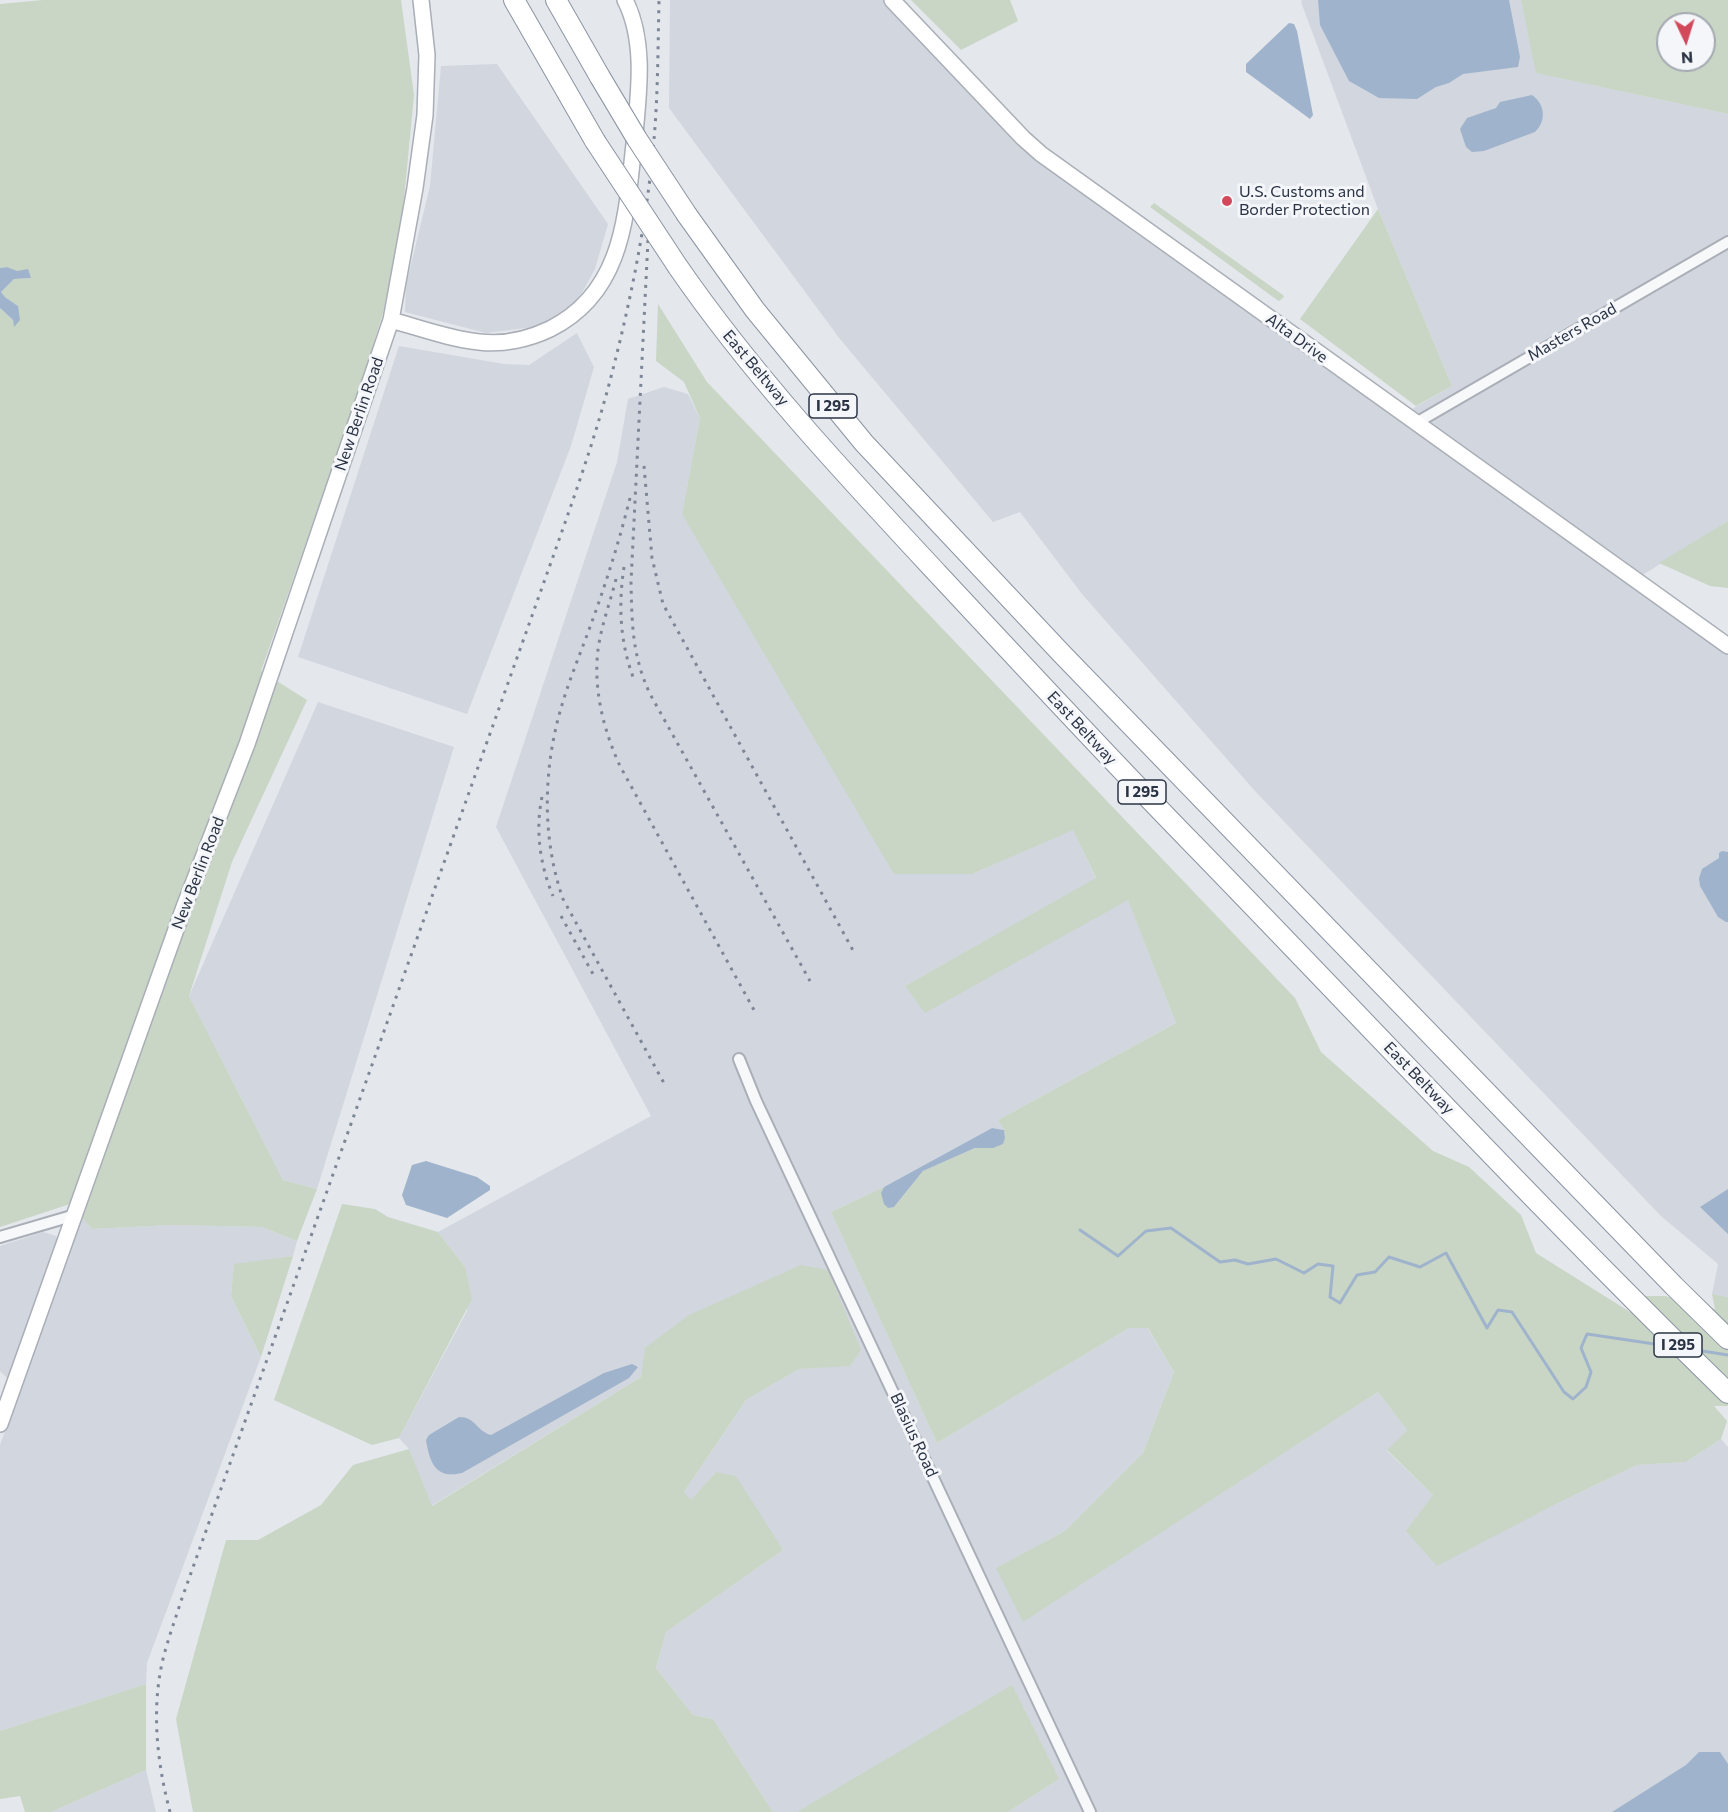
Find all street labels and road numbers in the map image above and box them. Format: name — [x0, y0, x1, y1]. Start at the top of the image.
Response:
street label: Masters Road — [1524, 299, 1620, 365]
street label: Alta Drive — [1262, 309, 1332, 367]
street label: East Beltway — [719, 326, 793, 410]
street label: New Berlin Road — [331, 355, 387, 473]
road number: I 295 — [809, 394, 857, 418]
street label: East Beltway — [1043, 687, 1121, 769]
road number: I 295 — [1118, 780, 1166, 804]
street label: New Berlin Road — [168, 814, 228, 932]
street label: East Beltway — [1380, 1038, 1458, 1118]
road number: I 295 — [1654, 1333, 1702, 1357]
street label: Blasius Road — [886, 1390, 942, 1480]

